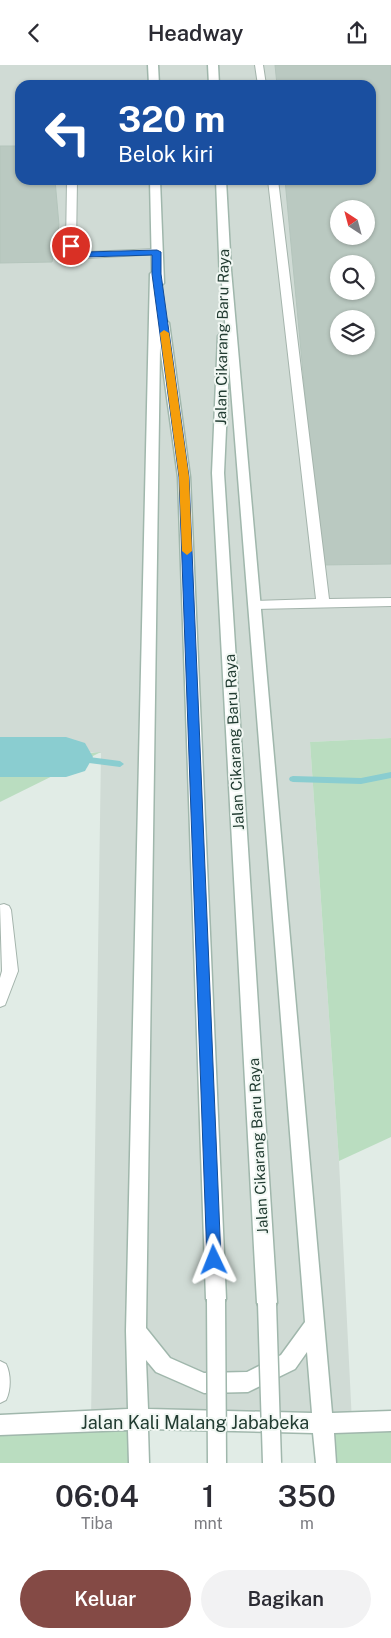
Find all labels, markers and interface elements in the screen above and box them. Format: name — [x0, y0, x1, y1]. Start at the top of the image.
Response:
icon: back — [20, 19, 48, 47]
icon: share — [343, 19, 371, 47]
text: Headway — [148, 20, 243, 46]
text: 320 m — [118, 99, 225, 140]
icon: left — [35, 100, 100, 165]
text: Belok kiri — [118, 141, 214, 167]
north arrow — [330, 200, 375, 245]
map controls — [330, 200, 375, 355]
pin — [50, 225, 92, 267]
icon: arrive — [57, 232, 85, 260]
street label: Jalan Cikarang Baru Raya — [212, 249, 232, 425]
button: search — [330, 255, 375, 300]
button: layers — [330, 310, 375, 355]
street label: Jalan Cikarang Baru Raya — [221, 654, 247, 830]
street label: Jalan Cikarang Baru Raya — [245, 1058, 271, 1234]
position arrow — [187, 1233, 239, 1285]
street label: Jalan Kali Malang Jababeka — [81, 1412, 309, 1433]
text: 06:04 — [55, 1478, 139, 1514]
text: 1 — [202, 1478, 215, 1514]
text: 350 — [278, 1478, 336, 1514]
text: Tiba — [81, 1514, 113, 1533]
text: mnt — [194, 1514, 223, 1533]
text: m — [300, 1514, 314, 1533]
button: Keluar — [20, 1570, 191, 1628]
button: Bagikan — [201, 1570, 371, 1628]

